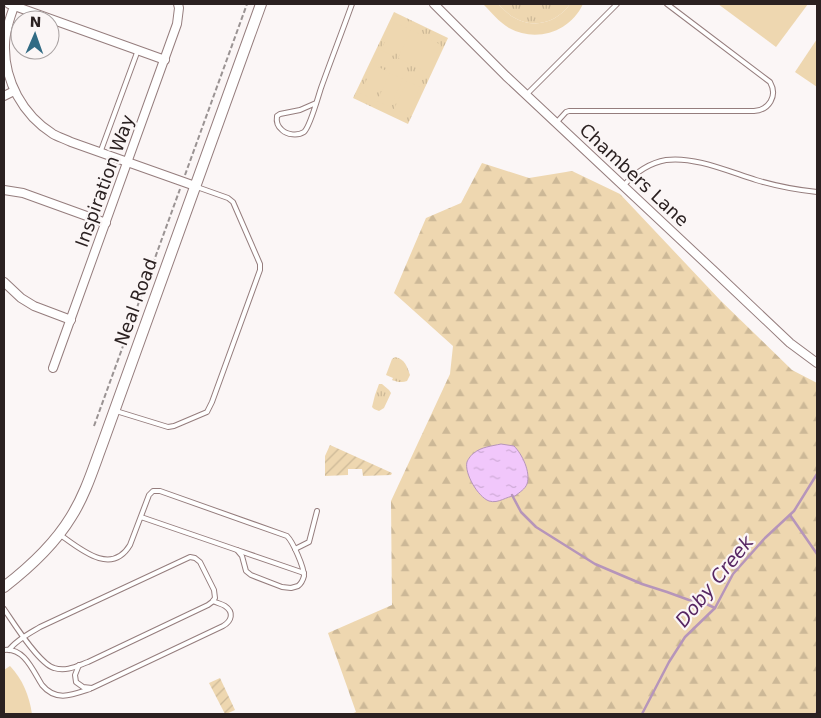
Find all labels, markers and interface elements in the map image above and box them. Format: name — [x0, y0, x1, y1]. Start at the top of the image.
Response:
north arrow — [10, 10, 60, 60]
text: N — [29, 14, 42, 30]
street label: Inspiration Way — [71, 111, 138, 250]
street label: Chambers Lane — [576, 119, 693, 230]
street label: Neal Road — [110, 255, 161, 348]
water label: Doby Creek — [671, 530, 758, 631]

